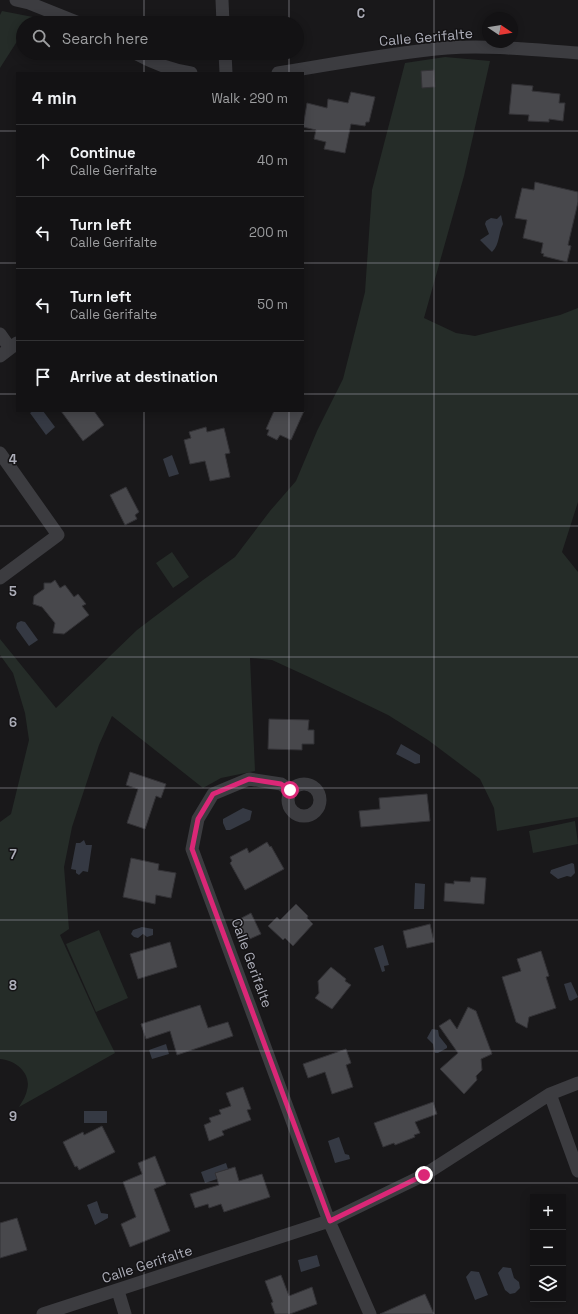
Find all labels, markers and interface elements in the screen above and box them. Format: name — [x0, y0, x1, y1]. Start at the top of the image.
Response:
text: C — [357, 5, 365, 22]
north arrow — [482, 12, 518, 48]
search box — [16, 16, 304, 60]
street label: Calle Gerifalte — [378, 24, 474, 50]
icon: search — [30, 27, 52, 49]
text: Search here — [62, 29, 148, 48]
text: 4 min — [32, 87, 77, 109]
text: Walk · 290 m — [211, 90, 288, 107]
text: Continue — [70, 143, 136, 162]
icon: ahead — [32, 150, 54, 172]
text: 40 m — [257, 152, 288, 169]
text: Calle Gerifalte — [70, 162, 157, 179]
text: Turn left — [70, 215, 132, 234]
icon: left — [32, 222, 54, 244]
text: 200 m — [249, 224, 288, 241]
text: Calle Gerifalte — [70, 234, 157, 251]
text: Turn left — [70, 287, 132, 306]
icon: left — [32, 294, 54, 316]
text: 50 m — [257, 296, 288, 313]
text: Calle Gerifalte — [70, 306, 157, 323]
icon: arrive — [32, 366, 54, 388]
text: Arrive at destination — [70, 367, 218, 386]
text: 4 — [9, 451, 17, 468]
text: 5 — [9, 583, 17, 600]
text: 6 — [9, 714, 17, 731]
route start — [281, 781, 299, 799]
text: 7 — [9, 846, 17, 863]
street label: Calle Gerifalte — [227, 916, 277, 1010]
text: 8 — [9, 977, 17, 994]
text: 9 — [9, 1108, 17, 1125]
route end — [415, 1166, 433, 1184]
map controls — [530, 1194, 566, 1302]
button: + — [530, 1194, 566, 1230]
button: − — [530, 1230, 566, 1266]
street label: Calle Gerifalte — [99, 1241, 195, 1287]
button: layers — [530, 1266, 566, 1302]

